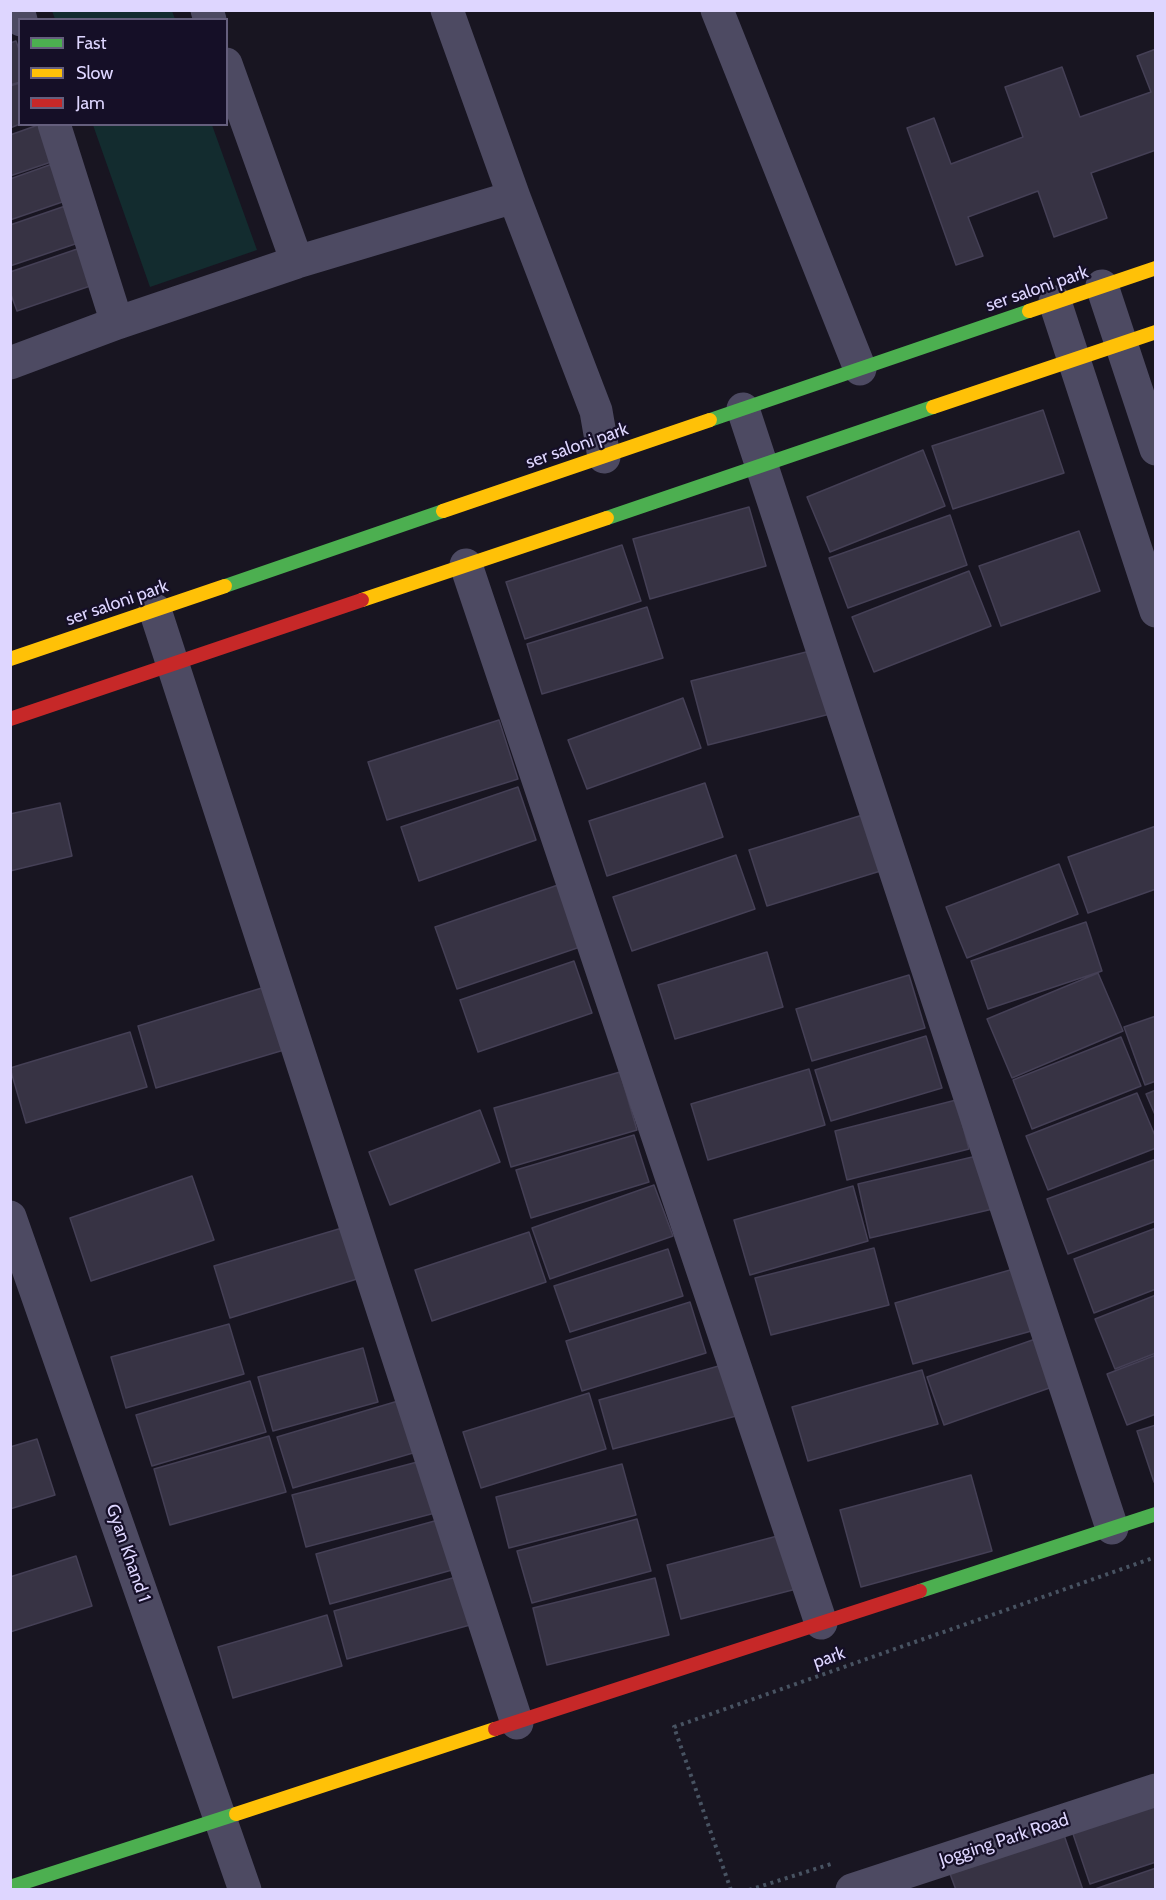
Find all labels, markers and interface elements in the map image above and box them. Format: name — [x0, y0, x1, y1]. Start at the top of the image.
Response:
legend — [18, 18, 228, 126]
text: Fast — [76, 32, 107, 54]
text: Slow — [76, 62, 113, 84]
text: Jam — [76, 92, 105, 114]
street label: ser saloni park — [983, 261, 1091, 317]
street label: ser saloni park — [523, 418, 631, 474]
street label: ser saloni park — [63, 575, 171, 631]
street label: Gyan Khand 1 — [101, 1501, 155, 1605]
street label: park — [810, 1643, 848, 1673]
street label: Jogging Park Road — [937, 1809, 1071, 1871]

